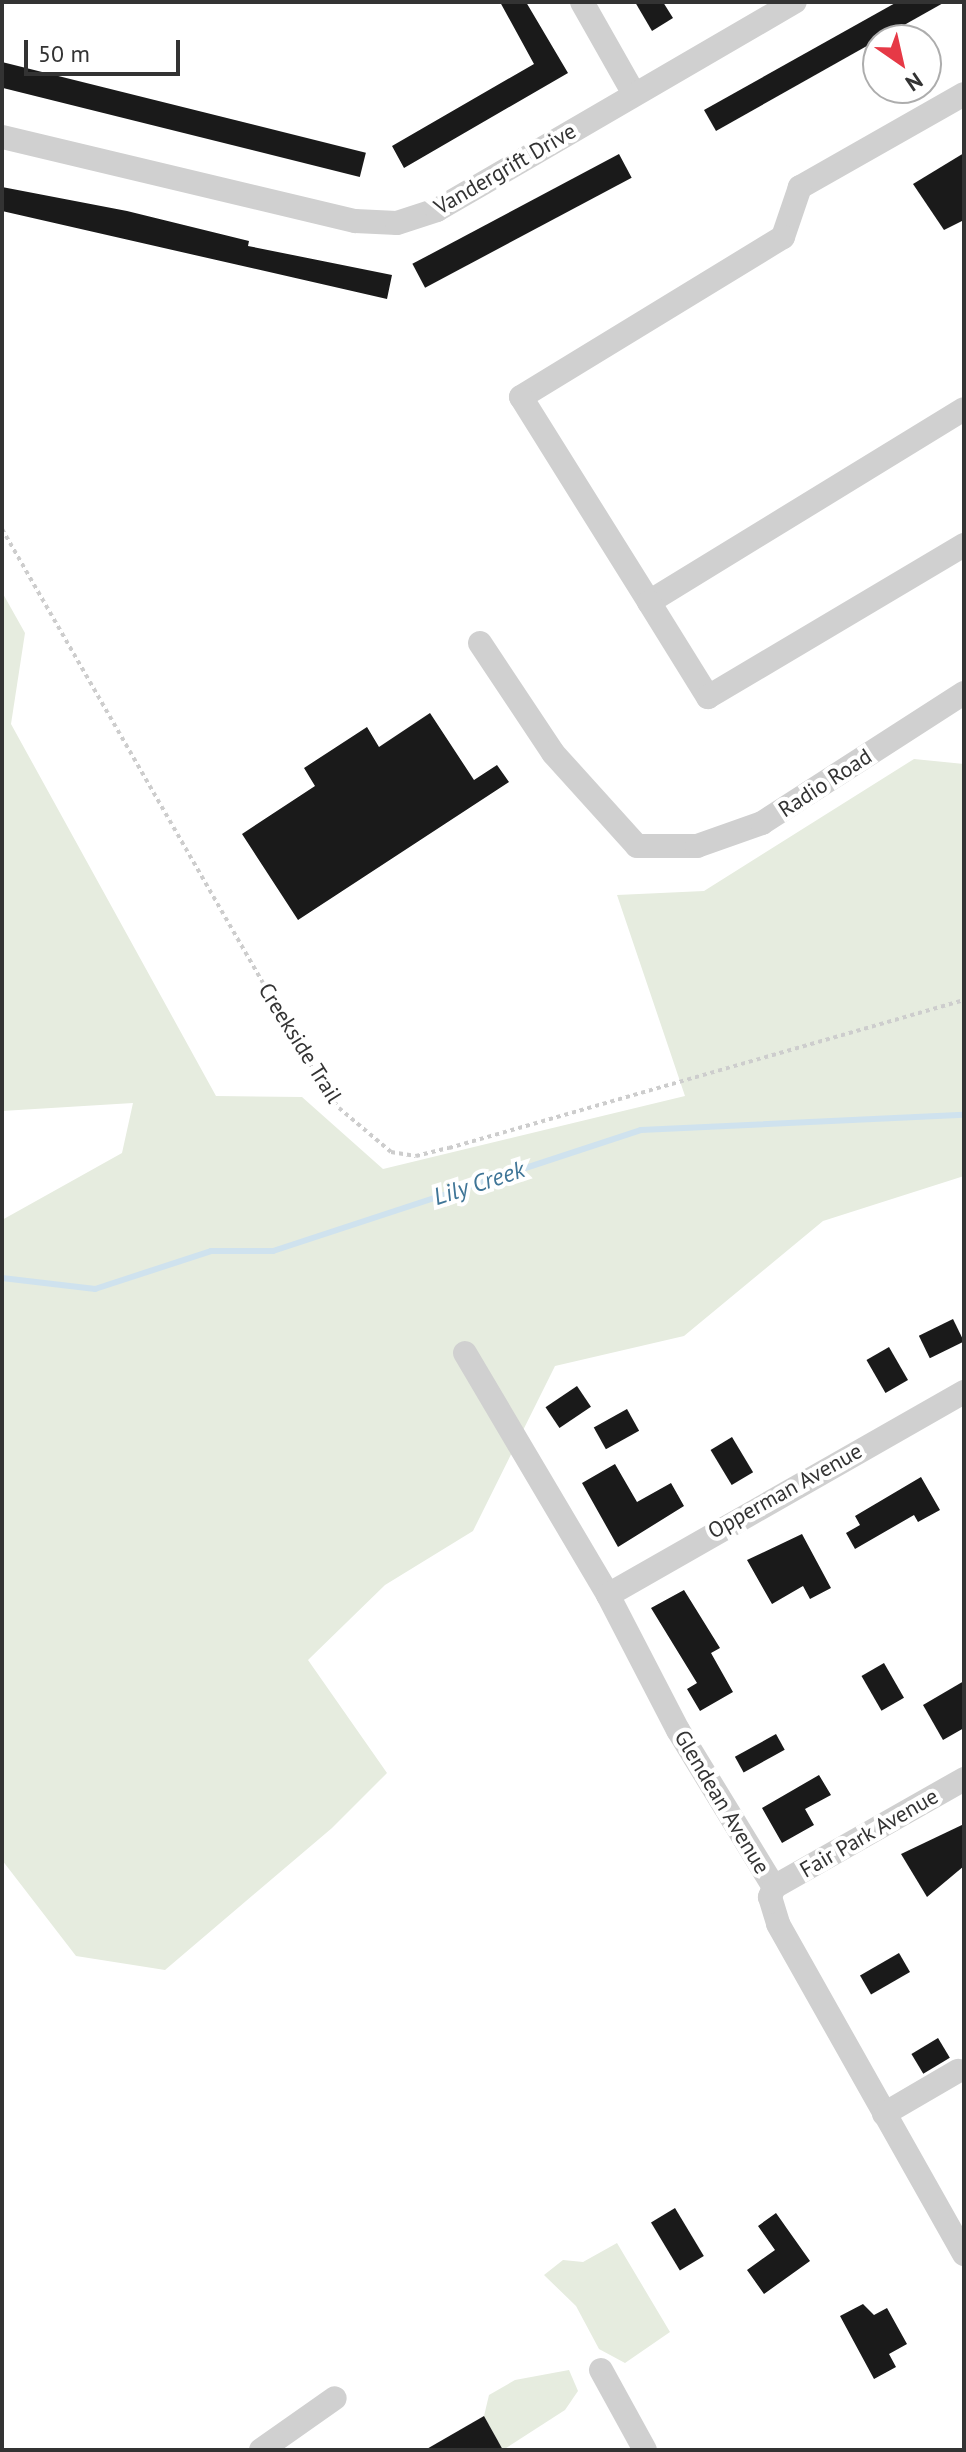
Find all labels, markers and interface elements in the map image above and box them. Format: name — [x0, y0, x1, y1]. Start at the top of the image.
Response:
scale bar — [28, 24, 184, 74]
north arrow — [862, 24, 942, 104]
text: 50 m — [38, 38, 90, 69]
text: N — [900, 67, 928, 98]
street label: Vandergrift Drive — [429, 118, 581, 220]
street label: Radio Road — [773, 743, 877, 823]
street label: Creekside Trail — [253, 978, 347, 1108]
water label: Lily Creek — [430, 1155, 528, 1211]
street label: Opperman Avenue — [703, 1438, 867, 1544]
street label: Glendean Avenue — [669, 1725, 775, 1879]
street label: Fair Park Avenue — [795, 1782, 943, 1884]

